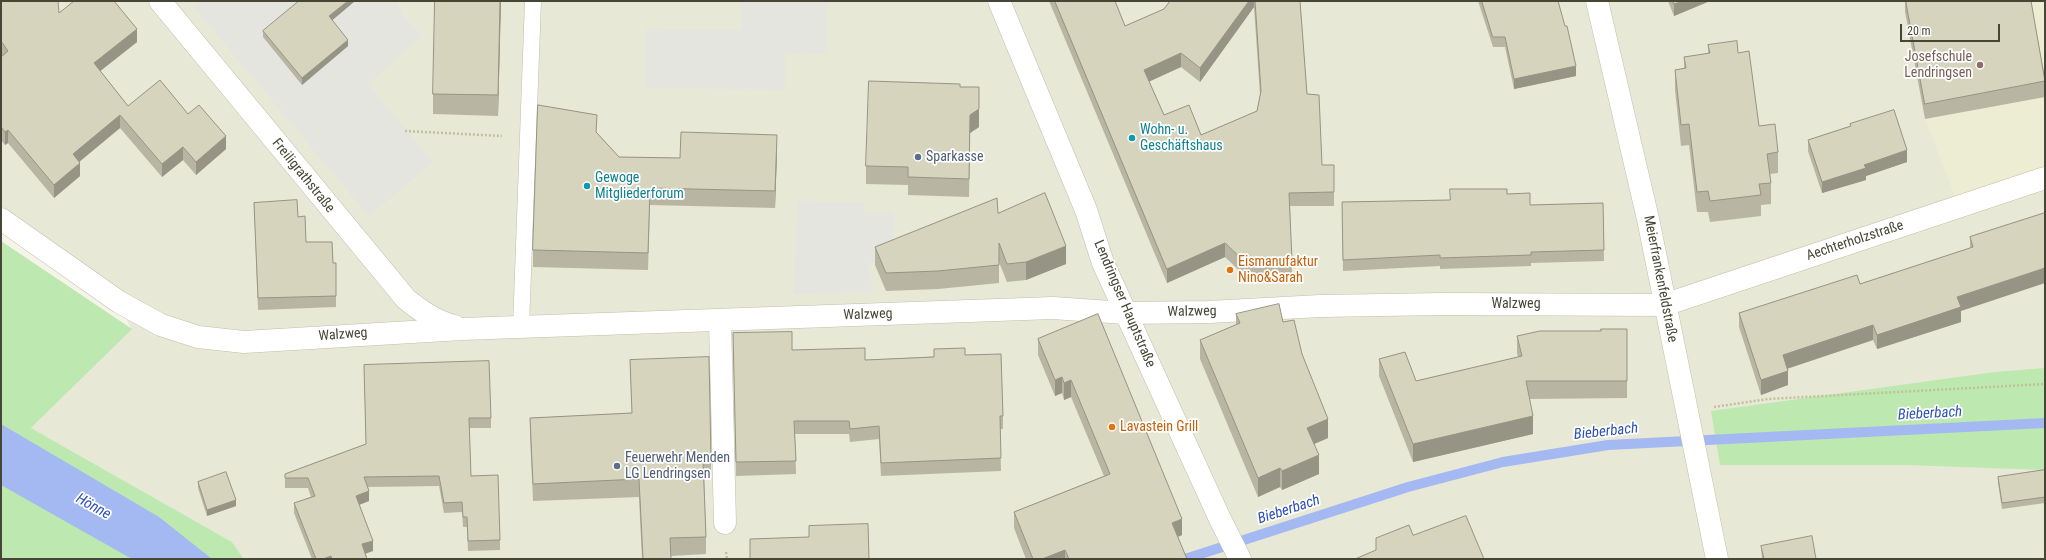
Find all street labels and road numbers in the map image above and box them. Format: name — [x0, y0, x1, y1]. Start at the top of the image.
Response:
street label: Freiligrathstraße — [268, 136, 338, 216]
street label: Meierfrankenfeldstraße — [1639, 214, 1681, 344]
street label: Aechterholzstraße — [1804, 217, 1906, 265]
street label: Lendringser Hauptstraße — [1090, 238, 1158, 370]
street label: Walzweg — [1491, 296, 1541, 312]
street label: Walzweg — [1167, 303, 1217, 321]
street label: Walzweg — [843, 306, 893, 324]
street label: Walzweg — [318, 325, 368, 345]

